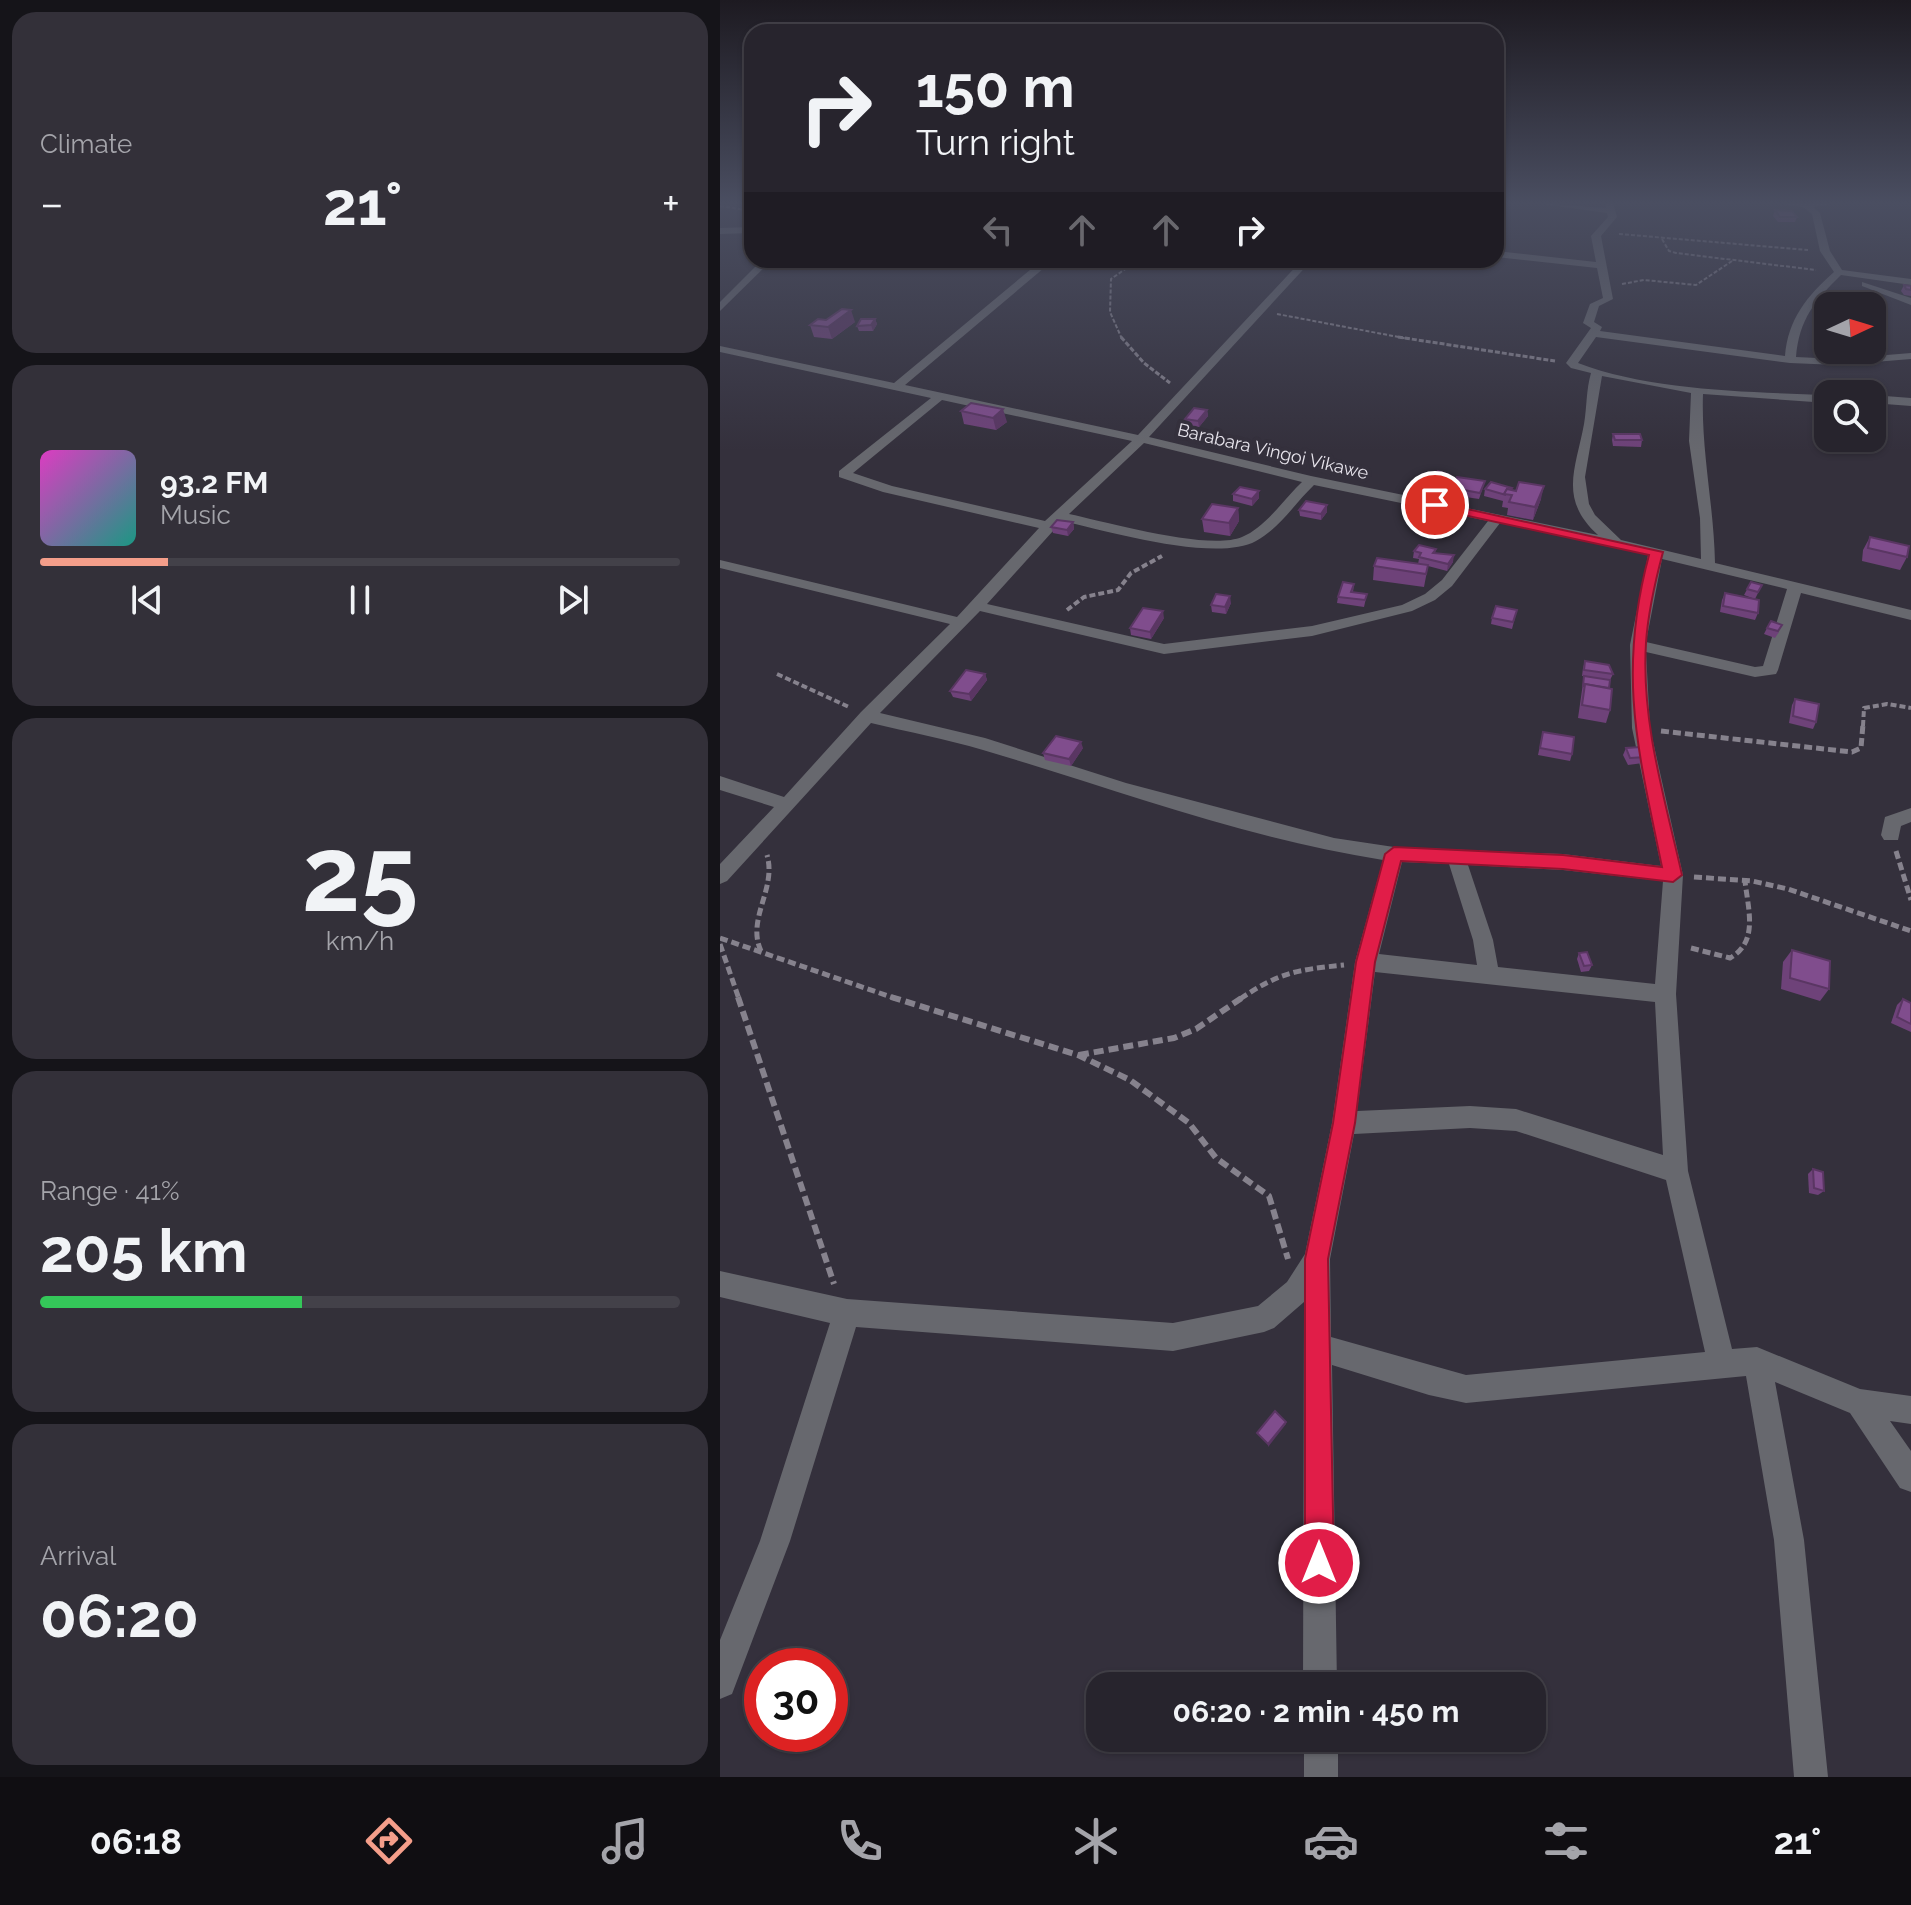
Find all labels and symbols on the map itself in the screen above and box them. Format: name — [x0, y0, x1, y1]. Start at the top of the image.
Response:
north arrow — [1814, 292, 1886, 364]
street label: Barabara Vingoi Vikawe — [1175, 419, 1371, 483]
pin — [1401, 471, 1469, 539]
position arrow — [1277, 1521, 1361, 1605]
speed limit sign: 30 — [744, 1648, 848, 1752]

